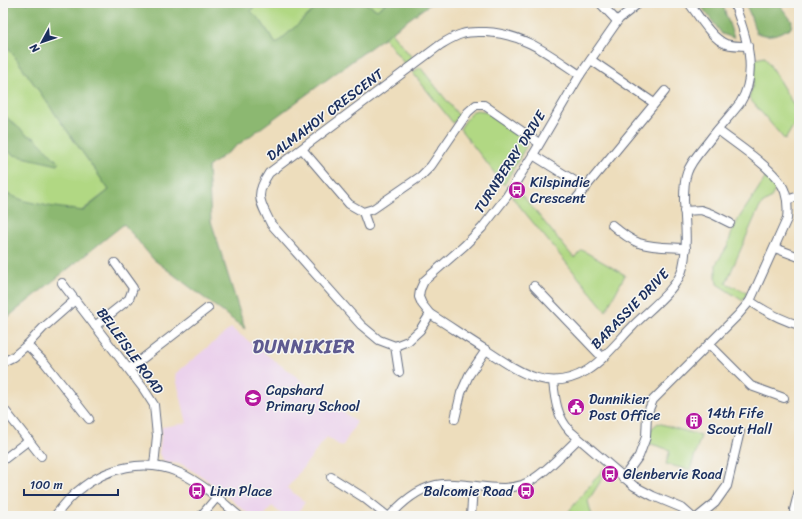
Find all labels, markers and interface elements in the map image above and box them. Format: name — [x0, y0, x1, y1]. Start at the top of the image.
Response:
north arrow — [22, 22, 62, 62]
text: N — [25, 39, 45, 58]
street label: DALMAHOY CRESCENT — [261, 61, 390, 168]
street label: TURNBERRY DRIVE — [467, 104, 553, 219]
place label: Kilspindie Crescent — [530, 170, 590, 211]
bus stop icon: Kilspindie Crescent — [507, 180, 527, 200]
street label: BARASSIE DRIVE — [585, 262, 676, 355]
street label: BELLEISLE ROAD — [90, 302, 171, 400]
district label: DUNNIKIER — [253, 331, 355, 363]
place label: Capshard Primary School — [266, 378, 361, 419]
place label: Dunnikier Post Office — [589, 387, 660, 428]
school or university icon: Capshard Primary School — [243, 388, 263, 408]
public building icon: Dunnikier Post Office — [566, 397, 586, 417]
place label: 14th Fife Scout Hall — [707, 401, 773, 442]
building icon: 14th Fife Scout Hall — [684, 411, 704, 431]
place label: Glenbervie Road — [623, 462, 724, 487]
bus stop icon: Glenbervie Road — [600, 464, 620, 484]
scale bar — [24, 471, 118, 497]
text: 100 m — [30, 474, 63, 496]
place label: Linn Place — [210, 479, 272, 504]
place label: Balcomie Road — [424, 479, 515, 504]
bus stop icon: Linn Place — [187, 481, 207, 501]
bus stop icon: Balcomie Road — [516, 481, 536, 501]

